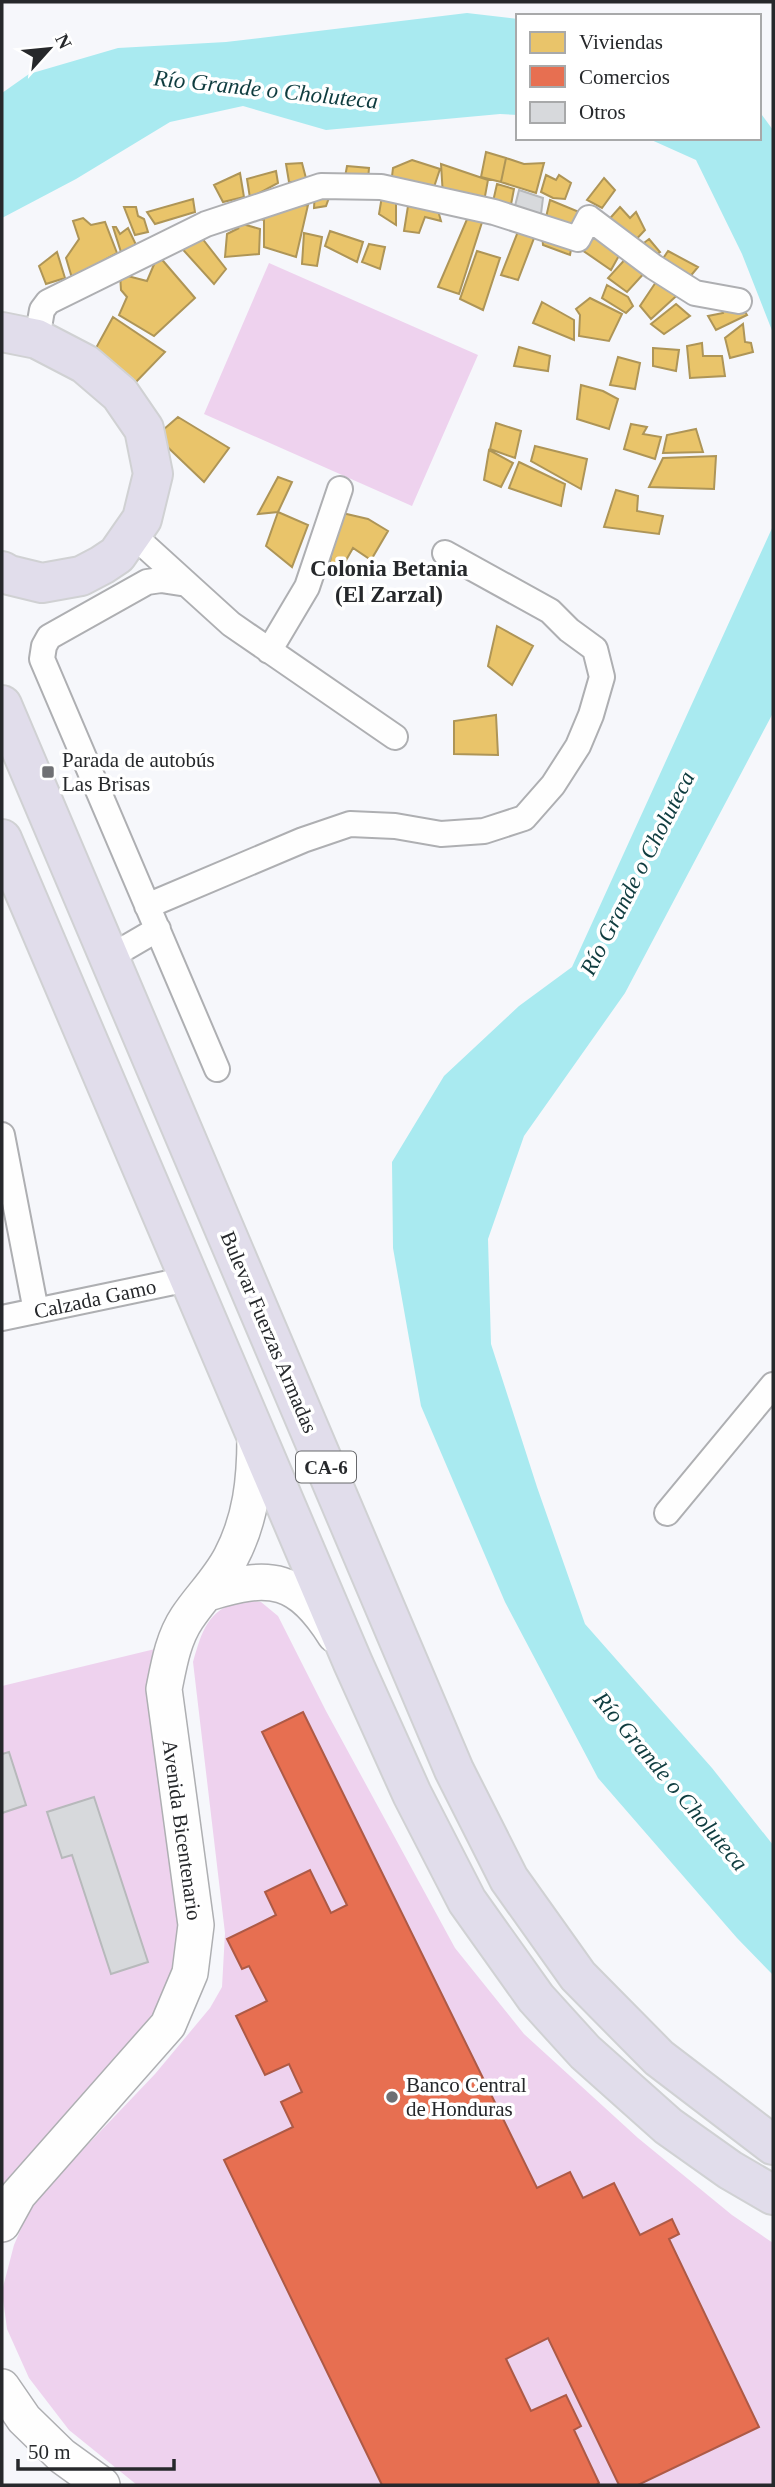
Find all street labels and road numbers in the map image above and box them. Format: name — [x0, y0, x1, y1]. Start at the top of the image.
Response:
street label: Bulevar Fuerzas Armadas — [216, 1227, 322, 1437]
street label: Calzada Gamo — [32, 1274, 158, 1324]
road number: CA-6 — [296, 1452, 356, 1483]
street label: Avenida Bicentenario — [157, 1738, 207, 1922]

